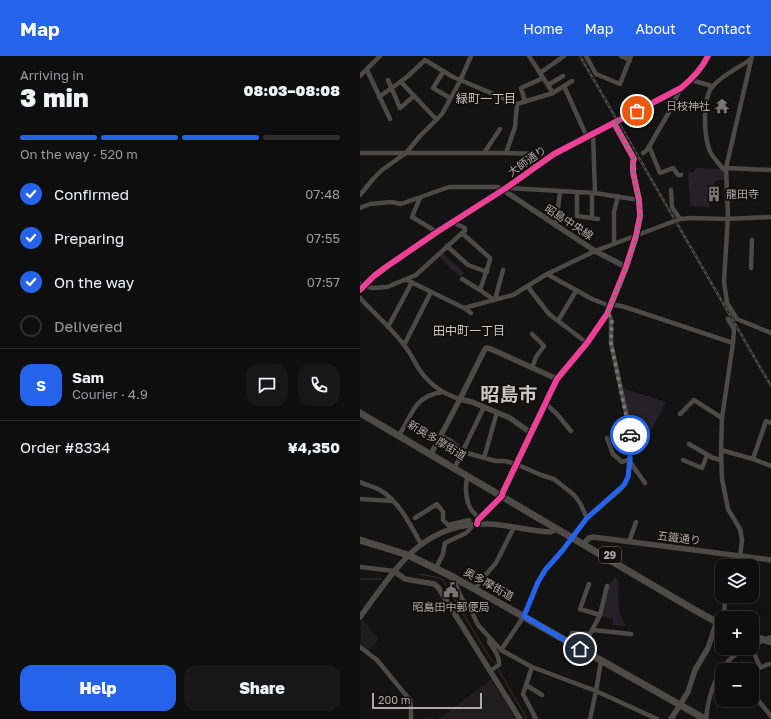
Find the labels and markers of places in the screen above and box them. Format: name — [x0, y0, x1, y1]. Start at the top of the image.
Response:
pin — [620, 94, 654, 128]
temple icon: 日枝神社 — [713, 97, 731, 115]
place label: 日枝神社 — [666, 99, 710, 112]
building icon: 龍田寺 — [705, 185, 723, 203]
place label: 龍田寺 — [726, 187, 759, 200]
public building icon: 昭島田中郵便局 — [442, 581, 460, 599]
place label: 昭島田中郵便局 — [413, 600, 490, 613]
pin — [563, 632, 597, 666]

